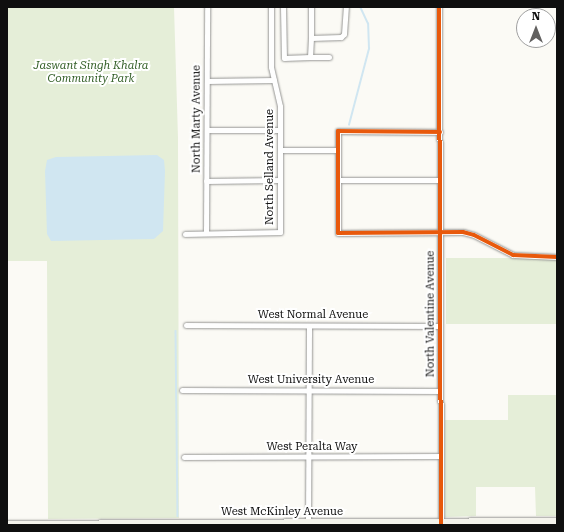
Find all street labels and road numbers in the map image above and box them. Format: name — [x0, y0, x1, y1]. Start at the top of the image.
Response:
street label: North Marty Avenue — [190, 65, 204, 173]
street label: North Selland Avenue — [263, 109, 277, 225]
street label: North Valentine Avenue — [424, 251, 438, 377]
street label: West Normal Avenue — [258, 308, 368, 322]
street label: West University Avenue — [248, 373, 374, 387]
street label: West Peralta Way — [266, 440, 358, 454]
street label: West McKinley Avenue — [221, 505, 343, 519]

